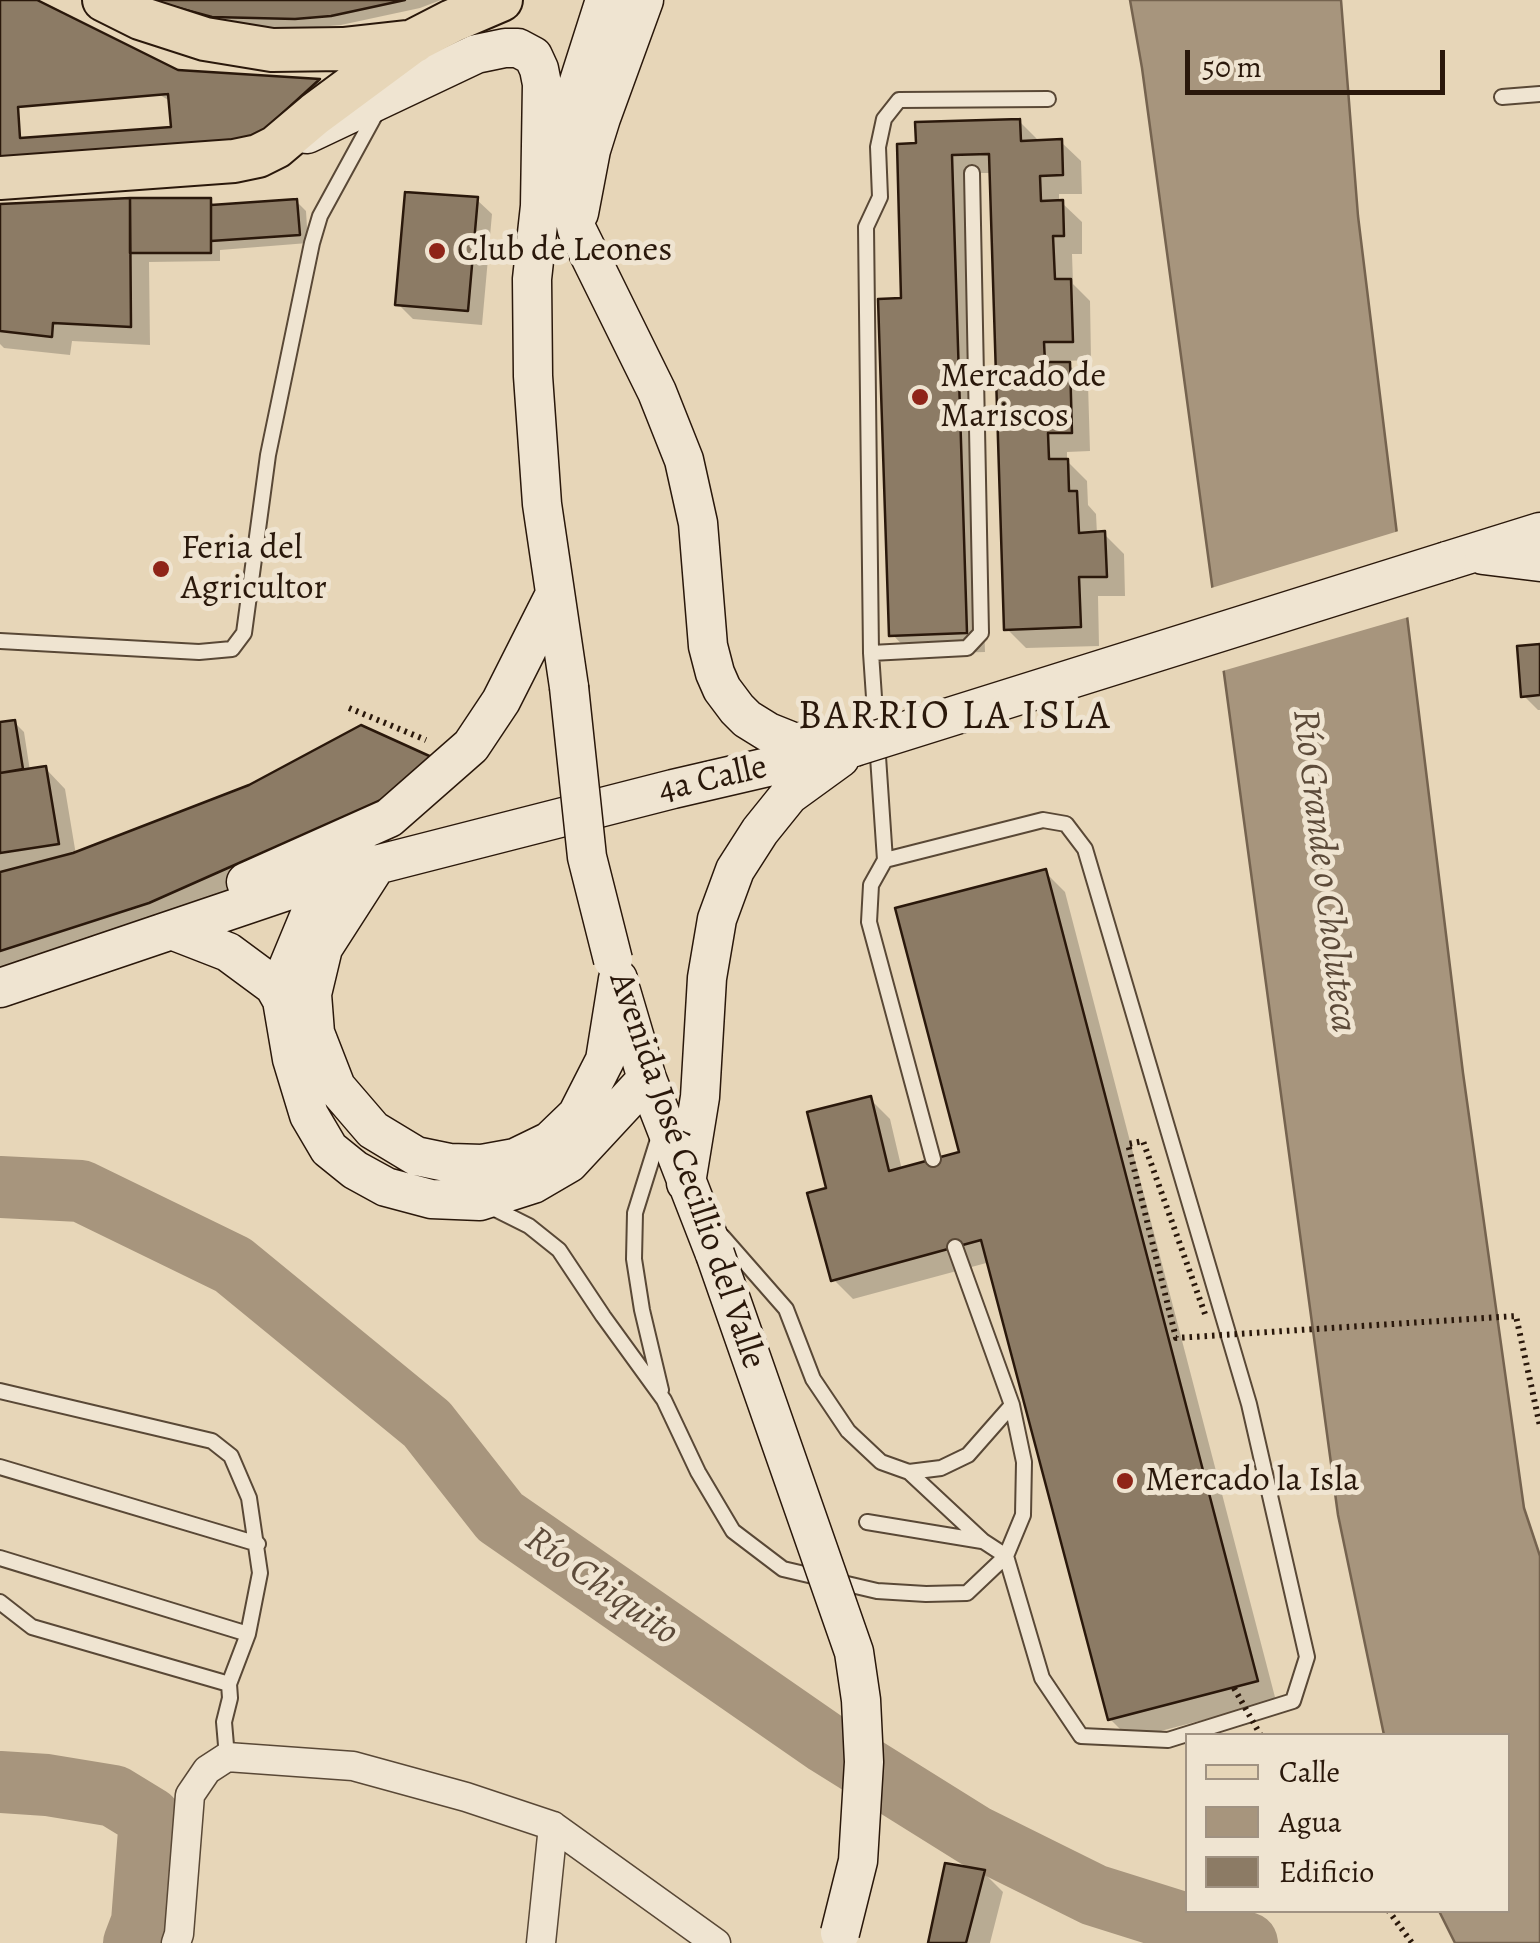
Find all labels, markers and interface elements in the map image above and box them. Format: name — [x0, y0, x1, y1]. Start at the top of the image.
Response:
scale bar — [1190, 30, 1450, 92]
text: 50 m — [1202, 47, 1262, 87]
place label: Club de Leones — [457, 230, 672, 272]
marker: Club de Leones — [426, 240, 448, 262]
place label: Mercado de Mariscos — [940, 356, 1106, 438]
marker: Mercado de Mariscos — [909, 386, 931, 408]
place label: Feria del Agricultor — [181, 528, 327, 610]
marker: Feria del Agricultor — [150, 558, 172, 580]
district label: BARRIO LA ISLA — [798, 694, 1112, 742]
water label: Río Grande o Choluteca — [1281, 707, 1365, 1035]
street label: 4a Calle — [655, 747, 771, 813]
street label: Avenida José Cecillio del Valle — [598, 967, 774, 1375]
place label: Mercado la Isla — [1145, 1460, 1359, 1502]
marker: Mercado la Isla — [1114, 1470, 1136, 1492]
water label: Río Chiquito — [516, 1518, 686, 1656]
legend — [1185, 1733, 1510, 1913]
text: Calle — [1279, 1752, 1340, 1792]
text: Agua — [1279, 1802, 1342, 1842]
text: Edificio — [1279, 1852, 1374, 1892]

